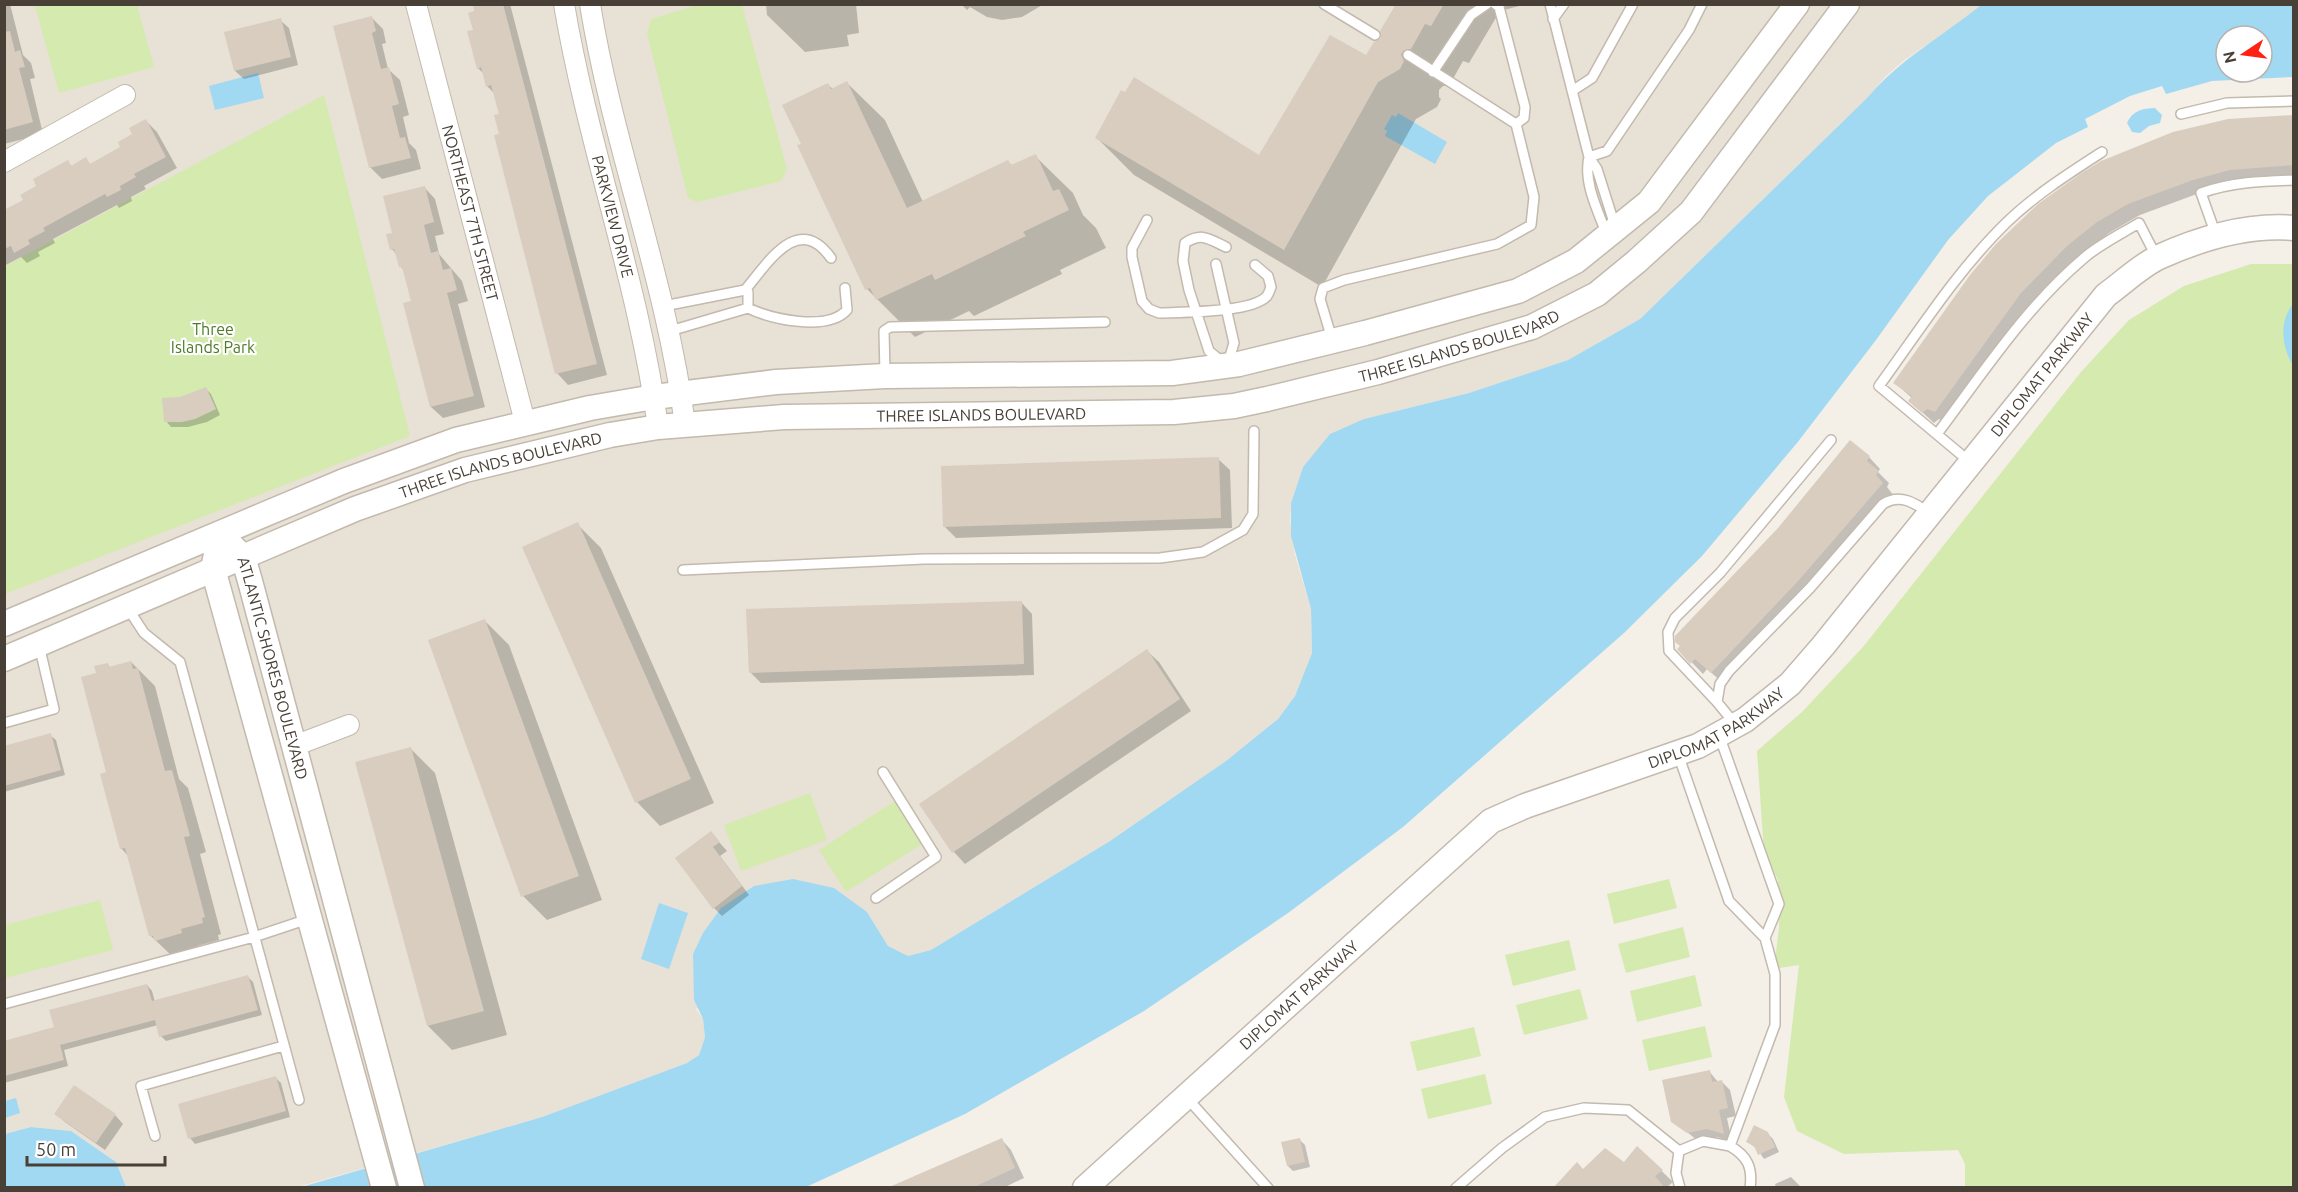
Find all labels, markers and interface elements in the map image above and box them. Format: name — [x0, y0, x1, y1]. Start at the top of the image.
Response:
north arrow — [2214, 24, 2274, 84]
text: N — [2219, 50, 2239, 65]
street label: NORTHEAST 7TH STREET — [439, 123, 502, 303]
street label: PARKVIEW DRIVE — [589, 153, 637, 279]
street label: THREE ISLANDS BOULEVARD — [1357, 306, 1562, 385]
street label: DIPLOMAT PARKWAY — [1987, 309, 2098, 440]
park label: Three Islands Park — [171, 320, 255, 356]
street label: THREE ISLANDS BOULEVARD — [876, 404, 1086, 425]
street label: THREE ISLANDS BOULEVARD — [397, 428, 604, 502]
street label: ATLANTIC SHORES BOULEVARD — [234, 554, 312, 781]
street label: DIPLOMAT PARKWAY — [1646, 683, 1788, 772]
street label: DIPLOMAT PARKWAY — [1236, 936, 1362, 1053]
scale bar — [27, 1129, 165, 1167]
text: 50 m — [36, 1139, 76, 1159]

